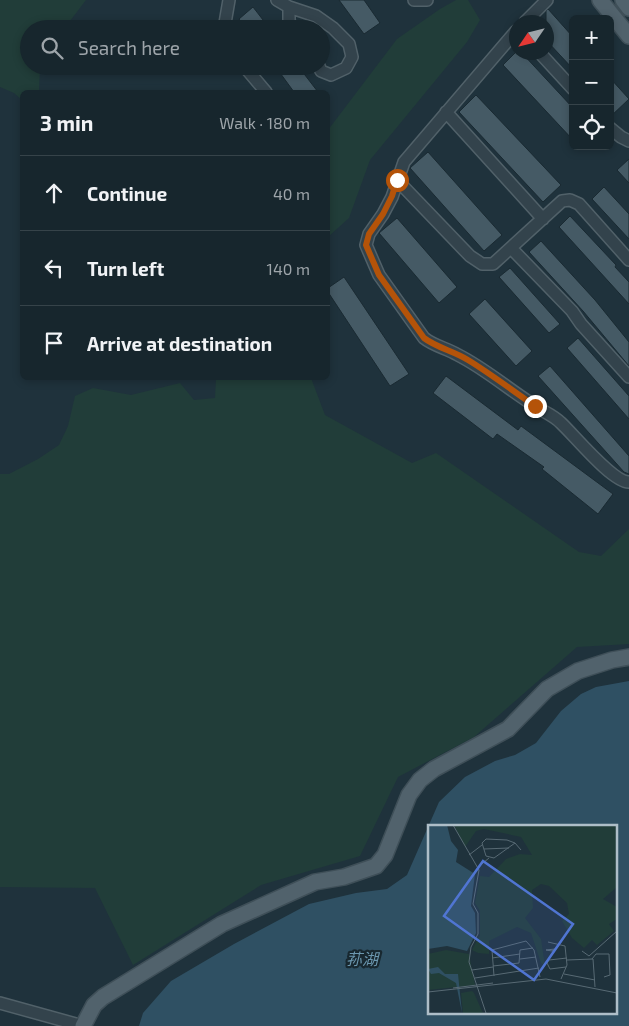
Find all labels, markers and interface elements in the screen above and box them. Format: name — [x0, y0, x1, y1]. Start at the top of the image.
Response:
north arrow — [509, 15, 554, 60]
map controls — [569, 15, 614, 150]
button: + — [569, 15, 614, 60]
search box — [20, 20, 330, 75]
icon: search — [38, 34, 66, 62]
text: Search here — [78, 36, 180, 59]
button: − — [569, 60, 614, 105]
button: locate — [569, 105, 614, 150]
text: 3 min — [40, 110, 93, 135]
text: Walk · 180 m — [219, 113, 310, 132]
route start — [386, 169, 409, 192]
icon: ahead — [40, 179, 68, 207]
text: Continue — [87, 182, 167, 205]
text: 40 m — [273, 184, 310, 203]
icon: left — [40, 254, 68, 282]
text: Turn left — [87, 257, 164, 280]
text: 140 m — [267, 259, 310, 278]
icon: arrive — [40, 329, 68, 357]
text: Arrive at destination — [87, 332, 272, 355]
route end — [524, 395, 547, 418]
inset map — [428, 825, 616, 1014]
water label: 荪湖 — [346, 949, 381, 968]

